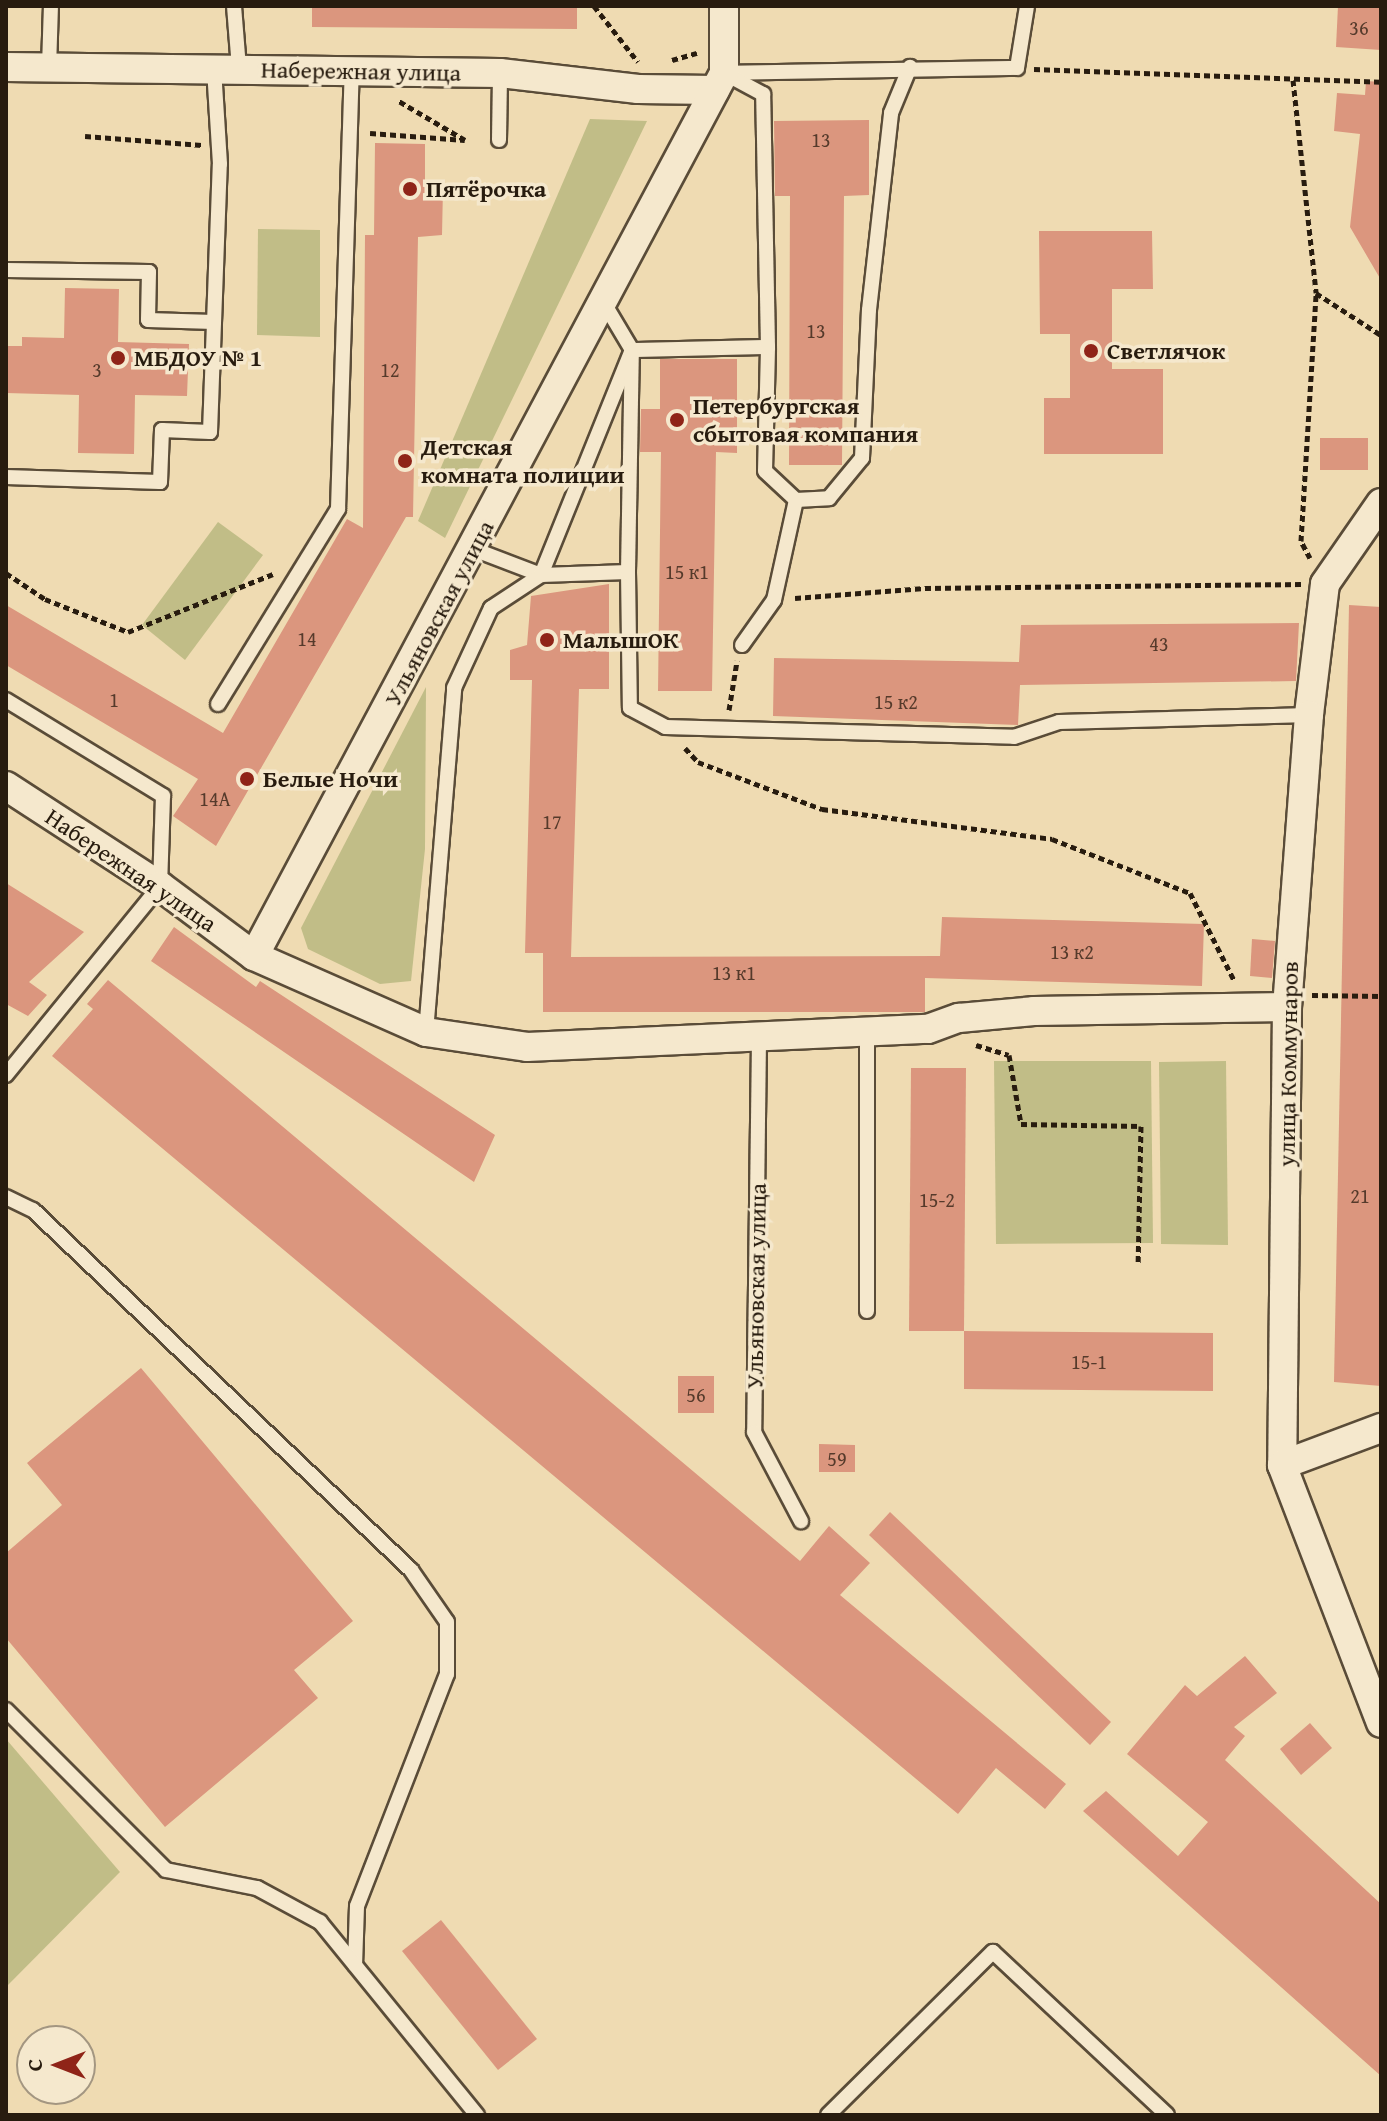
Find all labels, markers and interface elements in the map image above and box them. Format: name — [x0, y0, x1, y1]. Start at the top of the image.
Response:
house number: 36 — [1349, 15, 1369, 39]
street label: Набережная улица — [261, 55, 461, 87]
house number: 13 — [811, 127, 831, 151]
place label: Пятёрочка — [426, 175, 546, 203]
marker: Пятёрочка — [401, 180, 419, 198]
house number: 13 — [806, 318, 826, 342]
place label: Светлячок — [1107, 337, 1225, 365]
marker: Светлячок — [1082, 342, 1100, 360]
place label: МБДОУ № 1 — [134, 344, 262, 372]
marker: МБДОУ № 1 — [109, 349, 127, 367]
house number: 3 — [92, 357, 102, 381]
house number: 12 — [380, 357, 400, 381]
place label: Петербургская сбытовая компания — [693, 392, 918, 448]
marker: Петербургская сбытовая компания — [668, 411, 686, 429]
place label: Детская комната полиции — [421, 433, 625, 489]
marker: Детская комната полиции — [396, 452, 414, 470]
street label: Ульяновская улица — [378, 515, 500, 711]
house number: 15 к1 — [665, 559, 709, 583]
house number: 14 — [297, 626, 317, 650]
place label: МалышОК — [563, 626, 679, 654]
marker: МалышОК — [538, 631, 556, 649]
house number: 43 — [1149, 631, 1169, 655]
house number: 1 — [109, 687, 119, 711]
house number: 15 к2 — [874, 689, 918, 713]
place label: Белые Ночи — [263, 765, 398, 793]
marker: Белые Ночи — [238, 770, 256, 788]
house number: 14А — [199, 786, 231, 810]
street label: Набережная улица — [40, 802, 222, 938]
house number: 17 — [542, 809, 562, 833]
house number: 13 к2 — [1050, 939, 1094, 963]
house number: 13 к1 — [712, 960, 756, 984]
street label: улица Коммунаров — [1272, 961, 1304, 1167]
street label: Ульяновская улица — [740, 1183, 772, 1389]
house number: 21 — [1350, 1183, 1370, 1207]
house number: 15-2 — [919, 1187, 955, 1211]
house number: 15-1 — [1071, 1349, 1107, 1373]
house number: 56 — [686, 1382, 706, 1406]
house number: 59 — [827, 1446, 847, 1470]
north arrow — [16, 2025, 96, 2105]
text: С — [18, 2059, 50, 2071]

